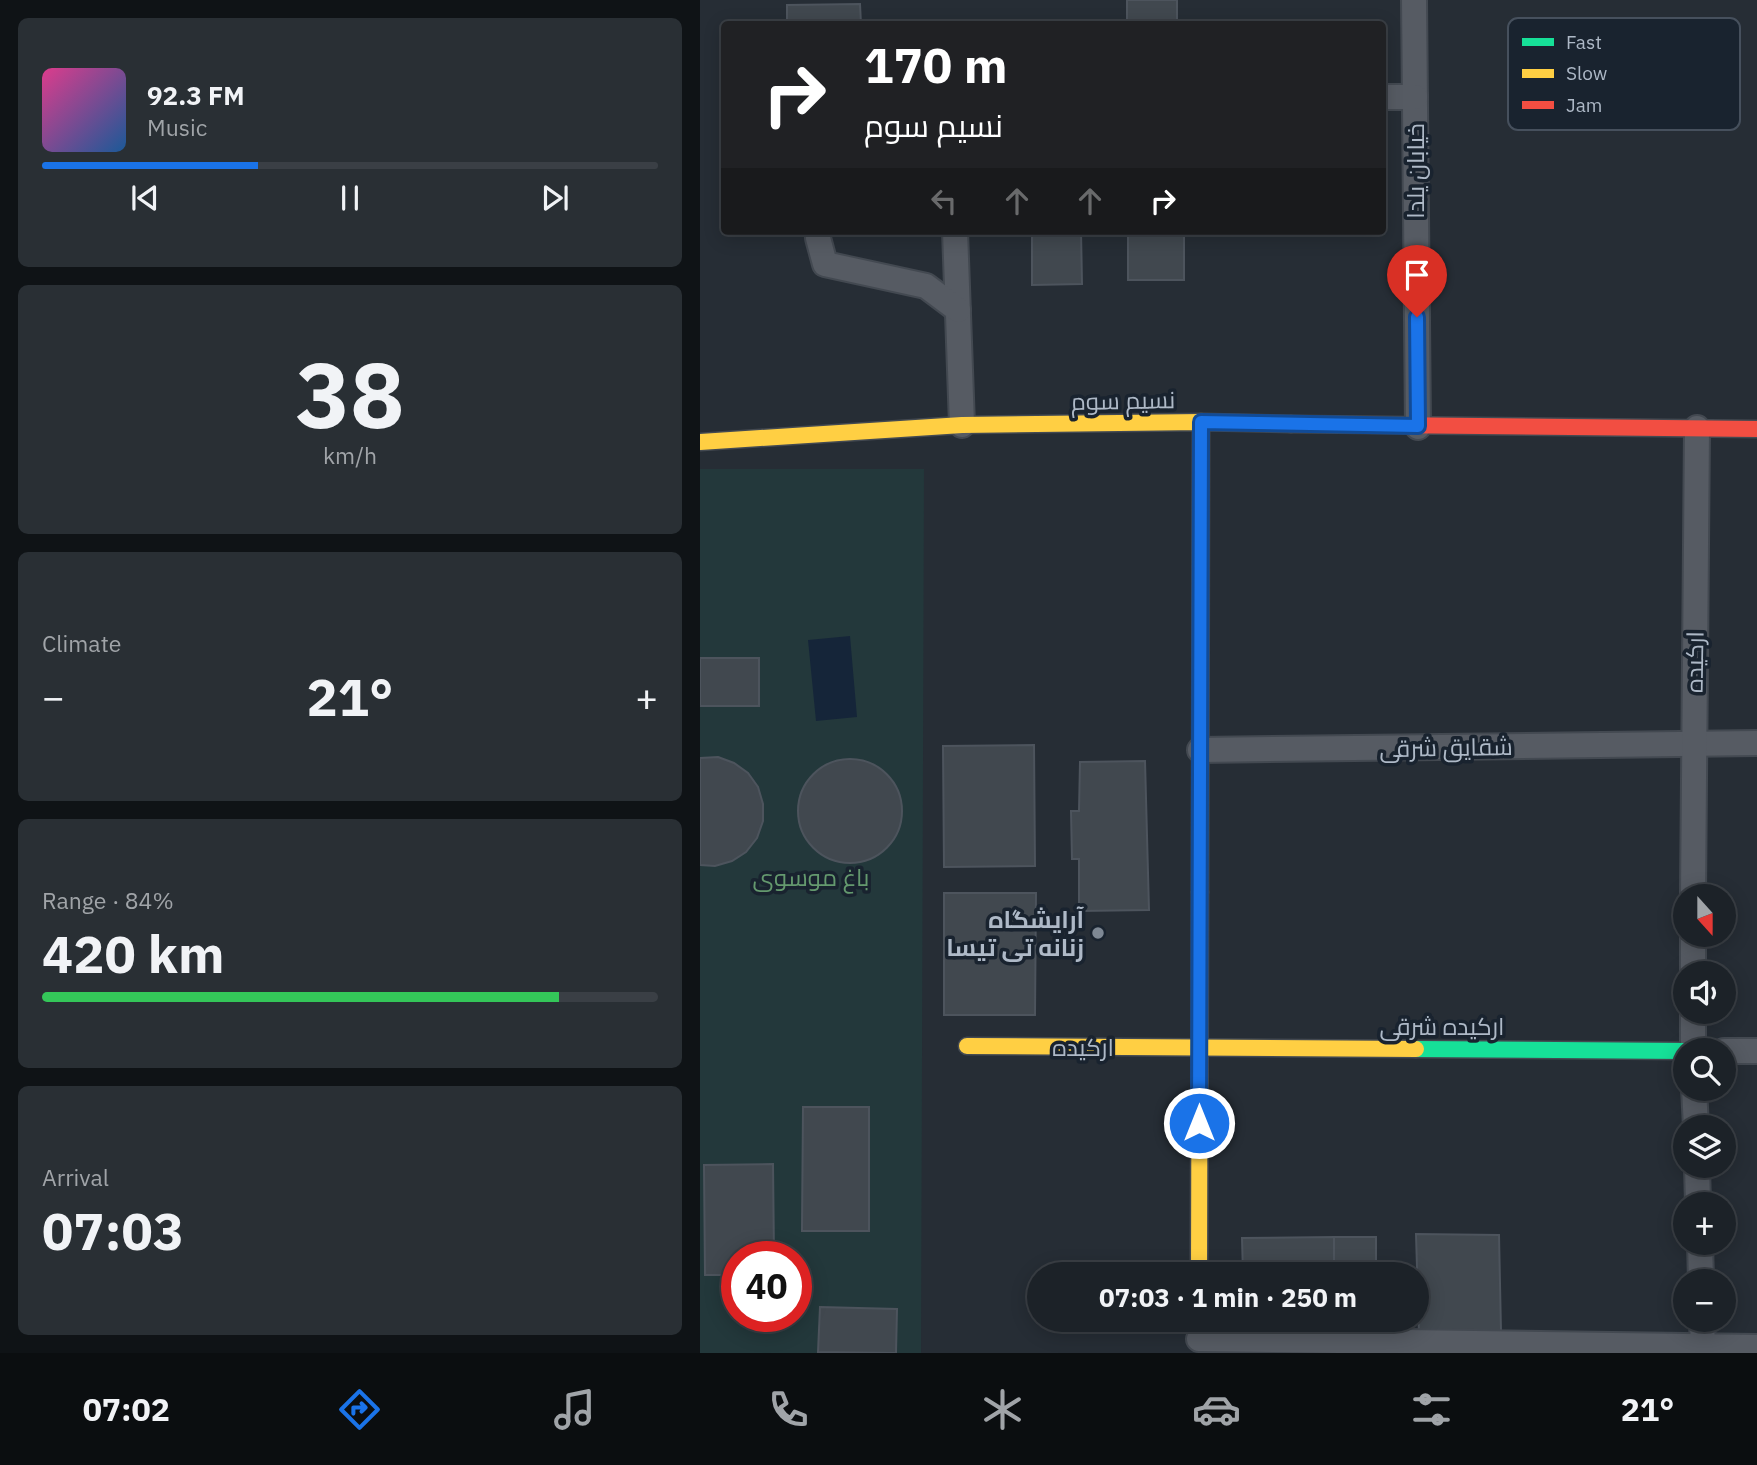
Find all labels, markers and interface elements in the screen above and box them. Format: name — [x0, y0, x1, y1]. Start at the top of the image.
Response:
legend — [1508, 18, 1740, 130]
text: Fast — [1566, 30, 1602, 54]
text: 170 m — [864, 33, 1008, 96]
icon: right — [749, 49, 840, 140]
text: Slow — [1566, 61, 1607, 85]
text: 92.3 FM — [147, 78, 245, 112]
text: Jam — [1566, 93, 1602, 117]
text: نسیم سوم — [864, 104, 1003, 146]
text: Music — [147, 112, 207, 142]
street label: خیابان یلدا — [1399, 123, 1431, 219]
icon: previous — [126, 179, 164, 217]
icon: pause — [331, 179, 369, 217]
icon: next — [536, 179, 574, 217]
icon: left — [925, 182, 963, 220]
icon: ahead — [998, 182, 1036, 220]
icon: ahead — [1071, 182, 1109, 220]
icon: right — [1144, 182, 1182, 220]
pin — [1387, 245, 1447, 317]
icon: arrive — [1398, 256, 1436, 294]
text: 38 — [295, 335, 405, 453]
street label: نسیم سوم — [1071, 383, 1175, 418]
text: km/h — [323, 440, 377, 470]
text: Climate — [42, 628, 121, 658]
street label: ارکیده — [1677, 631, 1711, 693]
text: 21° — [307, 663, 393, 730]
text: − — [42, 672, 65, 721]
text: + — [635, 672, 658, 721]
street label: شقایق شرقی — [1379, 730, 1513, 764]
park label: باغ موسوی — [753, 861, 869, 894]
north arrow — [1673, 884, 1736, 947]
map controls — [1673, 884, 1736, 1332]
text: Range · 84% — [42, 885, 174, 915]
place label: آرایشگاه زنانه تی تیسا — [946, 903, 1084, 963]
text: 420 km — [42, 920, 224, 987]
marker: آرایشگاه زنانه تی تیسا — [1090, 925, 1106, 941]
button: sound — [1673, 961, 1736, 1024]
street label: ارکیده شرقی — [1380, 1010, 1505, 1042]
street label: ارکیده — [1052, 1031, 1114, 1063]
button: search — [1673, 1038, 1736, 1101]
position arrow — [1162, 1086, 1236, 1160]
button: layers — [1673, 1115, 1736, 1178]
text: Arrival — [42, 1162, 109, 1192]
button: + — [1673, 1192, 1736, 1255]
text: 07:03 — [42, 1197, 184, 1264]
speed limit sign: 40 — [721, 1241, 812, 1332]
button: − — [1673, 1269, 1736, 1332]
text: 07:03 · 1 min · 250 m — [1099, 1280, 1357, 1314]
icon: directions — [335, 1385, 384, 1434]
icon: music — [550, 1385, 599, 1434]
icon: phone — [764, 1385, 813, 1434]
icon: climate — [978, 1385, 1027, 1434]
icon: car — [1192, 1385, 1241, 1434]
icon: filters — [1407, 1385, 1456, 1434]
text: 07:02 — [83, 1388, 170, 1430]
text: 21° — [1621, 1388, 1674, 1430]

